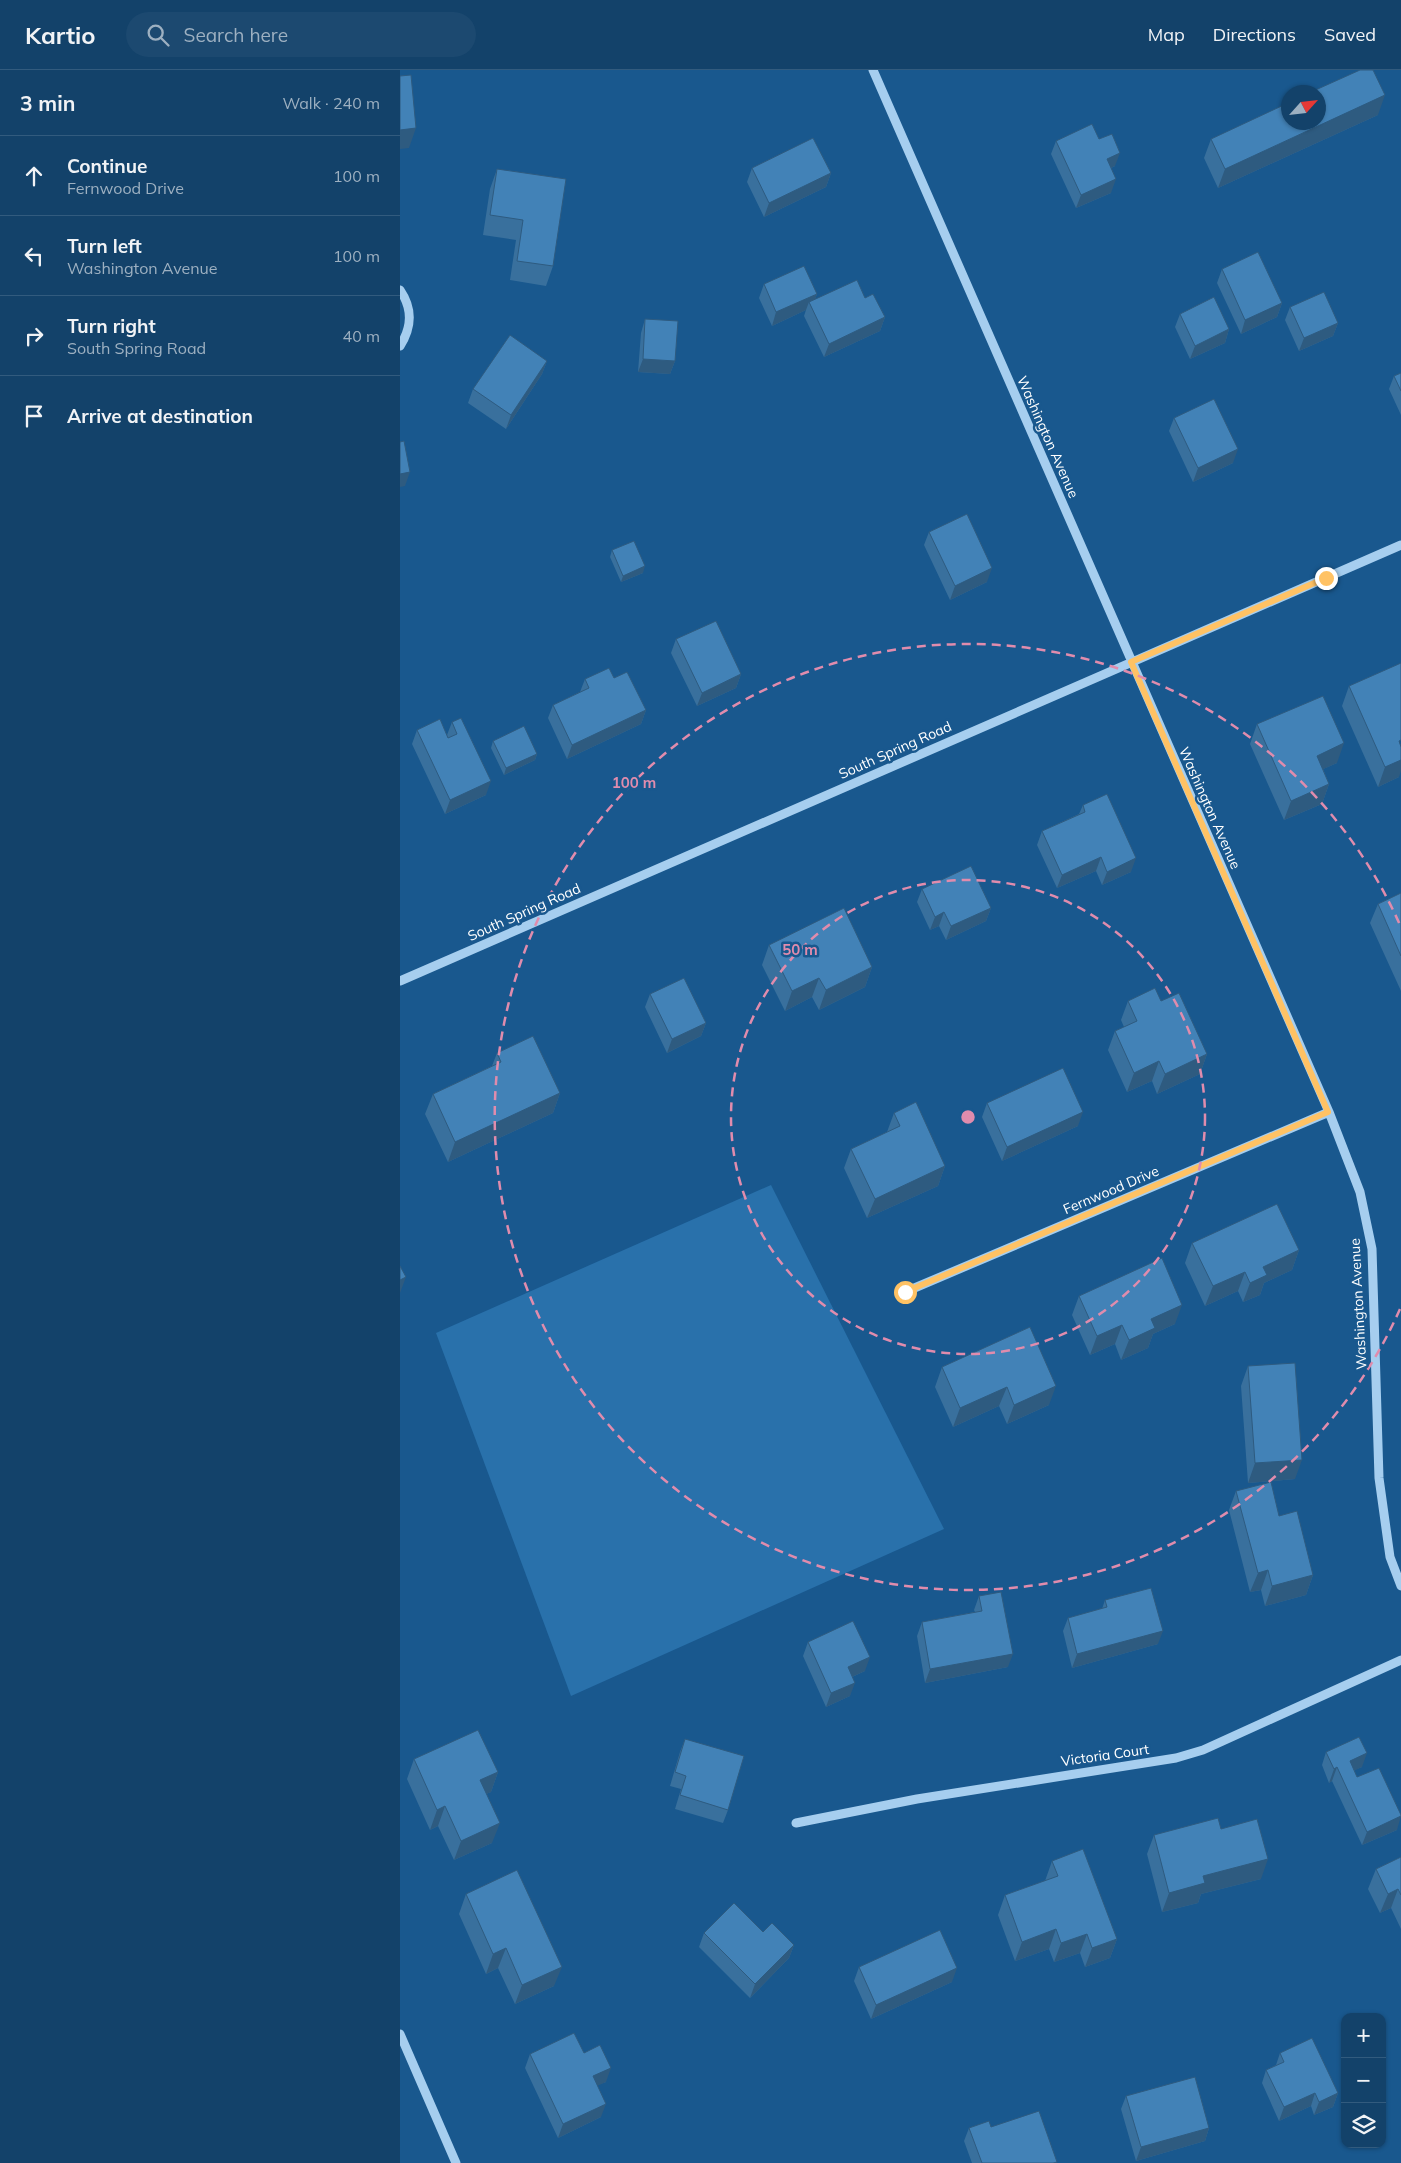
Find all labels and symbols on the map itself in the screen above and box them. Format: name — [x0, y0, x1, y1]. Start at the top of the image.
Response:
north arrow — [1281, 85, 1326, 130]
street label: Washington Avenue — [1013, 373, 1083, 501]
route end — [1315, 567, 1338, 590]
street label: South Spring Road — [836, 717, 954, 783]
street label: Washington Avenue — [1175, 744, 1245, 872]
text: 100 m — [612, 773, 656, 792]
street label: South Spring Road — [465, 879, 583, 945]
text: 50 m — [782, 940, 818, 959]
centre of rings — [959, 1108, 977, 1126]
street label: Fernwood Drive — [1060, 1162, 1162, 1218]
street label: Washington Avenue — [1346, 1238, 1370, 1370]
route start — [894, 1281, 917, 1304]
street label: Victoria Court — [1060, 1740, 1150, 1770]

